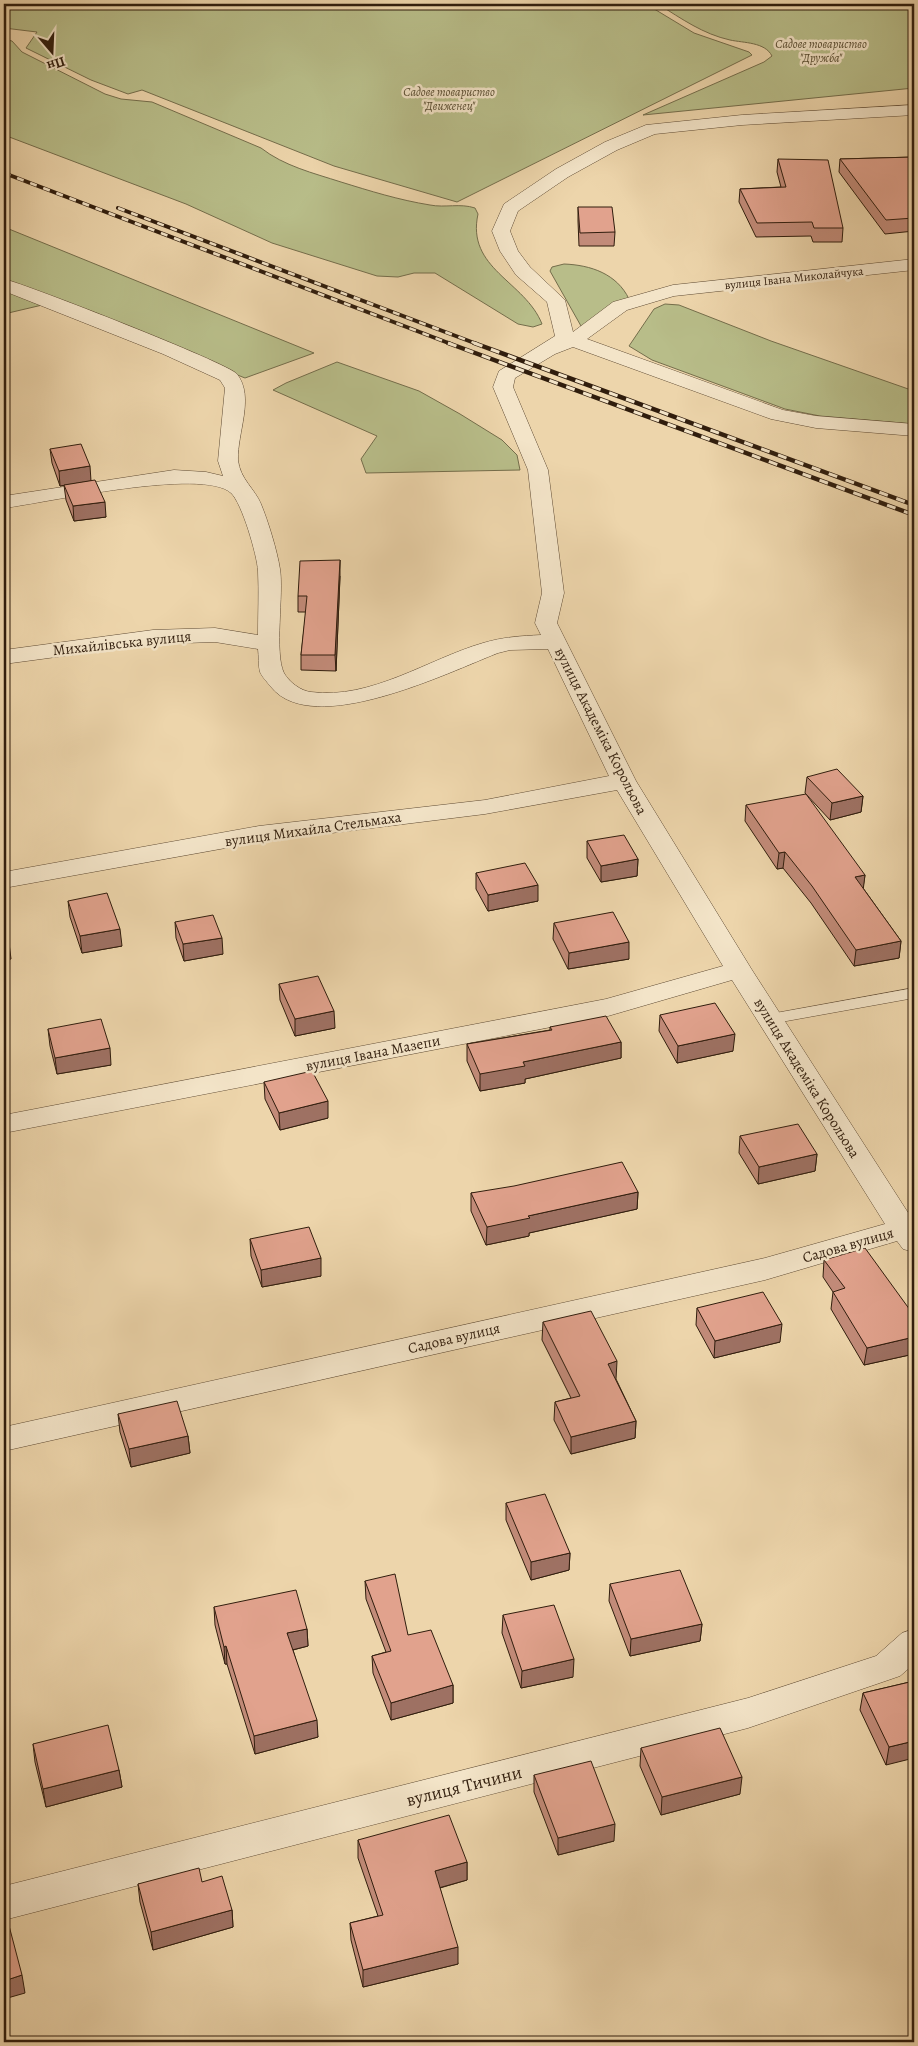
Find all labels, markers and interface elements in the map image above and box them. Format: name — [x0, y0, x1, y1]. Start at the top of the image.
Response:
north arrow — [28, 28, 78, 78]
park label: Садове товариство "Дружба" — [775, 36, 867, 66]
text: Пн — [44, 52, 68, 76]
park label: Садове товариство "Движенец" — [403, 84, 495, 114]
street label: вулиця Івана Миколайчука — [724, 263, 865, 293]
street label: Михайлівська вулиця — [52, 626, 192, 660]
street label: вулиця Академіка Корольова — [550, 644, 652, 818]
street label: вулиця Михайла Стельмаха — [223, 807, 403, 851]
street label: вулиця Академіка Корольова — [749, 994, 865, 1162]
street label: вулиця Івана Мазепи — [304, 1030, 442, 1076]
street label: Садова вулиця — [800, 1222, 896, 1268]
street label: Садова вулиця — [406, 1318, 502, 1358]
street label: вулиця Тичини — [404, 1760, 524, 1812]

